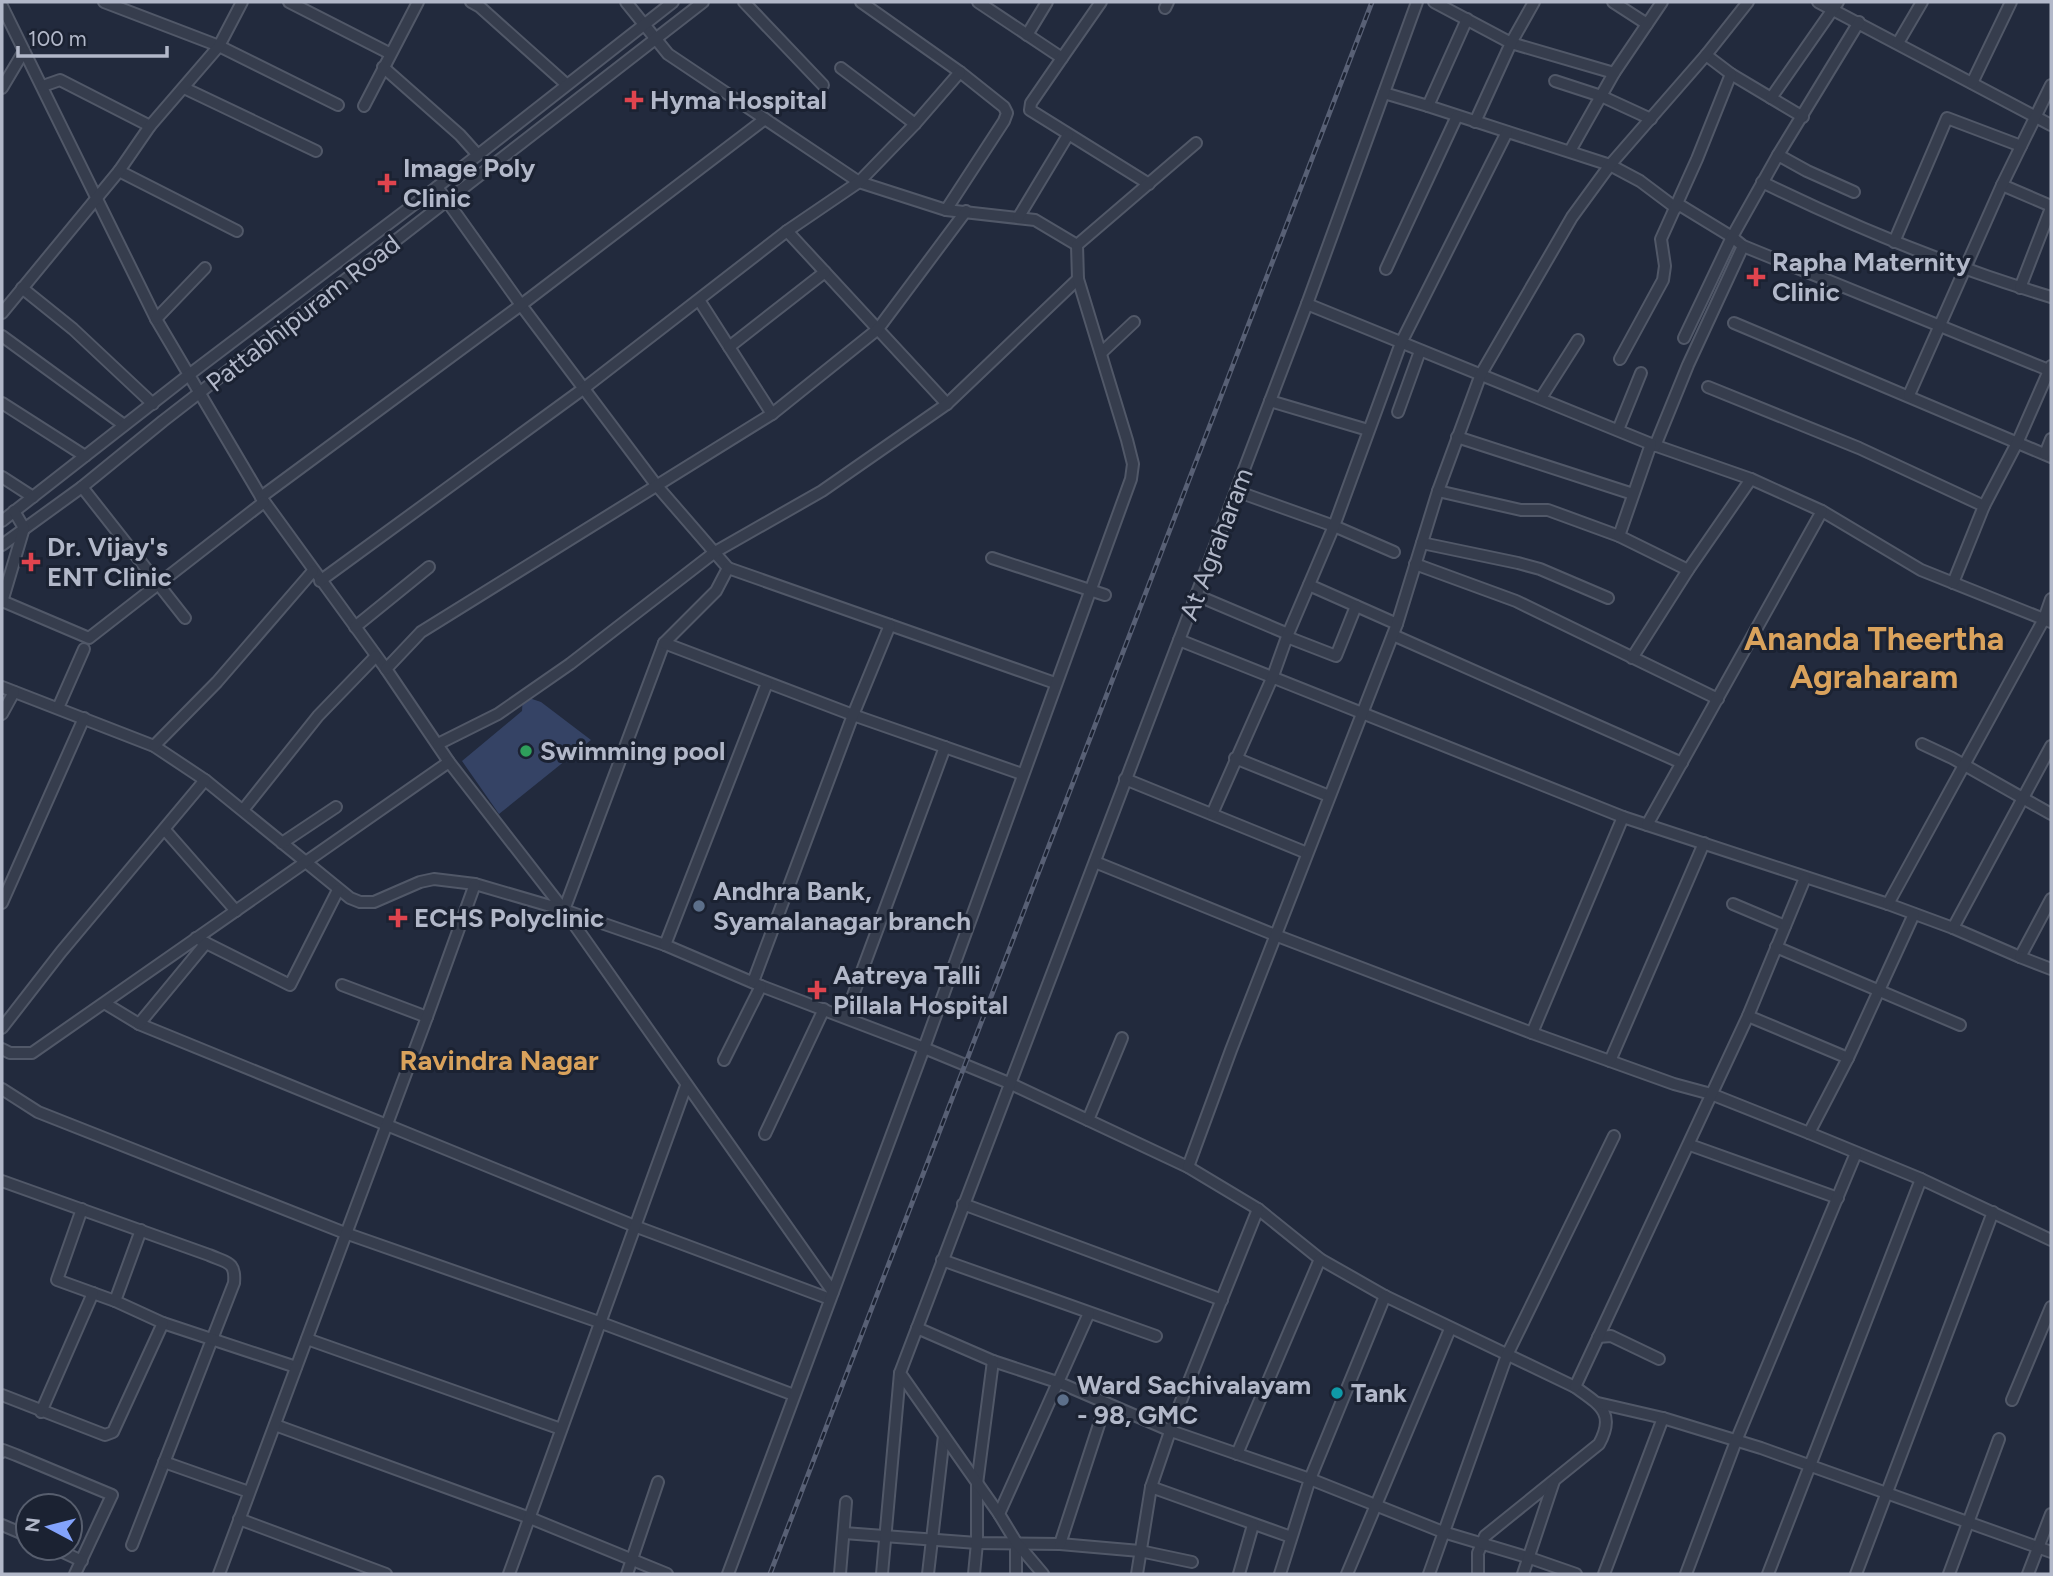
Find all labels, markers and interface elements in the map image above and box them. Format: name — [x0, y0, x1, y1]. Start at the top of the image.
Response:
scale bar — [18, 14, 166, 58]
text: 100 m — [28, 26, 87, 51]
place label: Hyma Hospital — [650, 84, 827, 116]
marker: Hyma Hospital — [624, 90, 644, 110]
place label: Image Poly Clinic — [403, 152, 535, 214]
marker: Image Poly Clinic — [377, 173, 397, 193]
street label: Pattabhipuram Road — [200, 227, 406, 399]
place label: Rapha Maternity Clinic — [1772, 246, 1971, 308]
marker: Rapha Maternity Clinic — [1746, 267, 1766, 287]
street label: At Agraharam — [1172, 463, 1260, 625]
place label: Dr. Vijay's ENT Clinic — [47, 531, 172, 593]
marker: Dr. Vijay's ENT Clinic — [21, 552, 41, 572]
district label: Ananda Theertha Agraharam — [1744, 619, 2004, 696]
place label: Swimming pool — [540, 735, 725, 767]
marker: Swimming pool — [518, 743, 534, 759]
place label: Andhra Bank, Syamalanagar branch — [713, 875, 971, 937]
marker: Andhra Bank, Syamalanagar branch — [691, 898, 707, 914]
place label: ECHS Polyclinic — [414, 902, 604, 934]
marker: ECHS Polyclinic — [388, 908, 408, 928]
place label: Aatreya Talli Pillala Hospital — [833, 959, 1008, 1021]
marker: Aatreya Talli Pillala Hospital — [807, 980, 827, 1000]
district label: Ravindra Nagar — [399, 1043, 599, 1077]
place label: Ward Sachivalayam - 98, GMC — [1077, 1369, 1311, 1431]
place label: Tank — [1351, 1377, 1407, 1409]
marker: Tank — [1329, 1385, 1345, 1401]
marker: Ward Sachivalayam - 98, GMC — [1055, 1392, 1071, 1408]
north arrow — [14, 1492, 84, 1562]
text: N — [20, 1516, 45, 1534]

